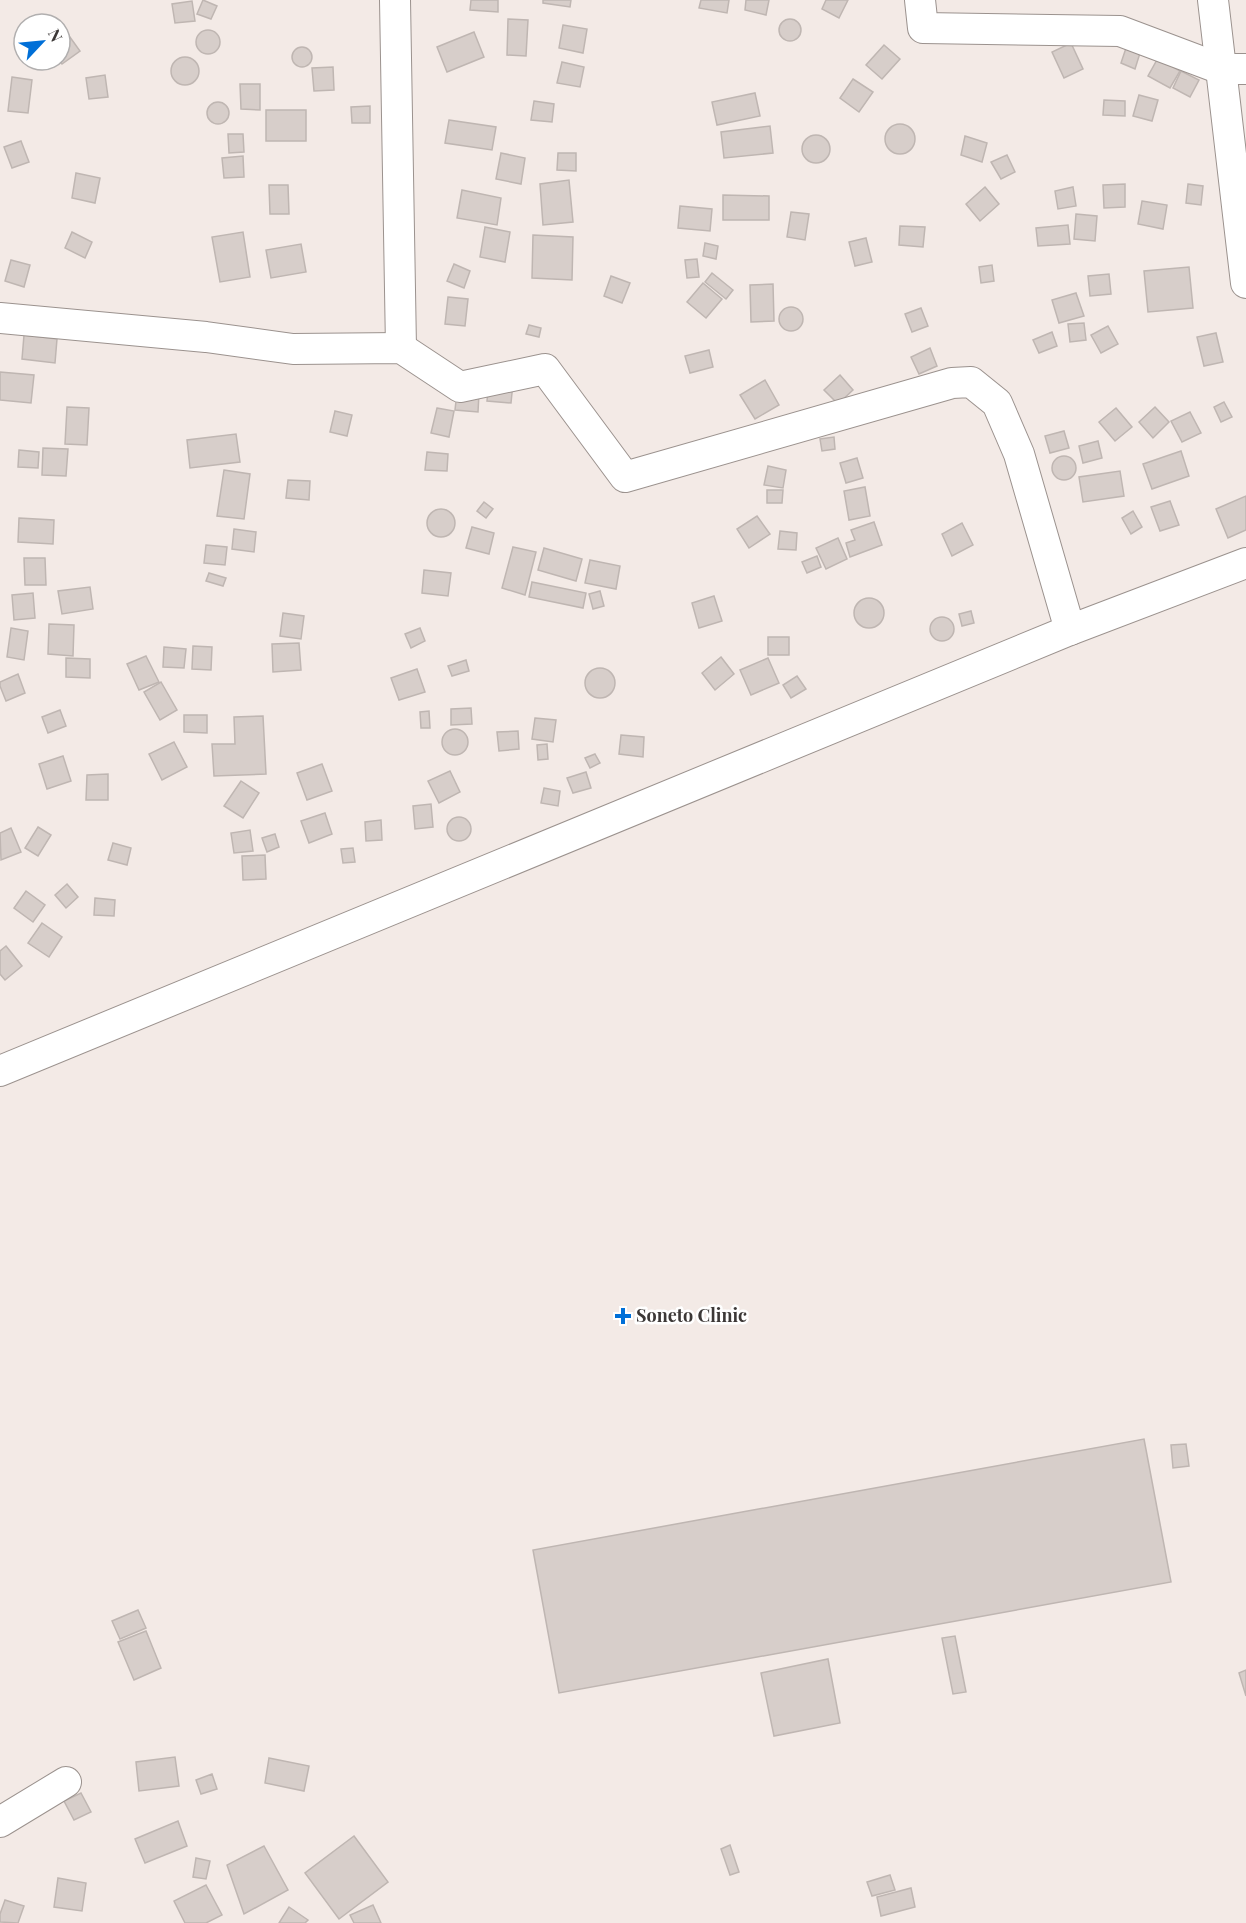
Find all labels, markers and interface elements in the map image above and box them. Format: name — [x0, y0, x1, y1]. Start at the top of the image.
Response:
north arrow — [12, 12, 72, 72]
text: N — [44, 25, 68, 45]
place label: Soneto Clinic — [636, 1303, 747, 1327]
marker: Soneto Clinic — [614, 1307, 632, 1325]

